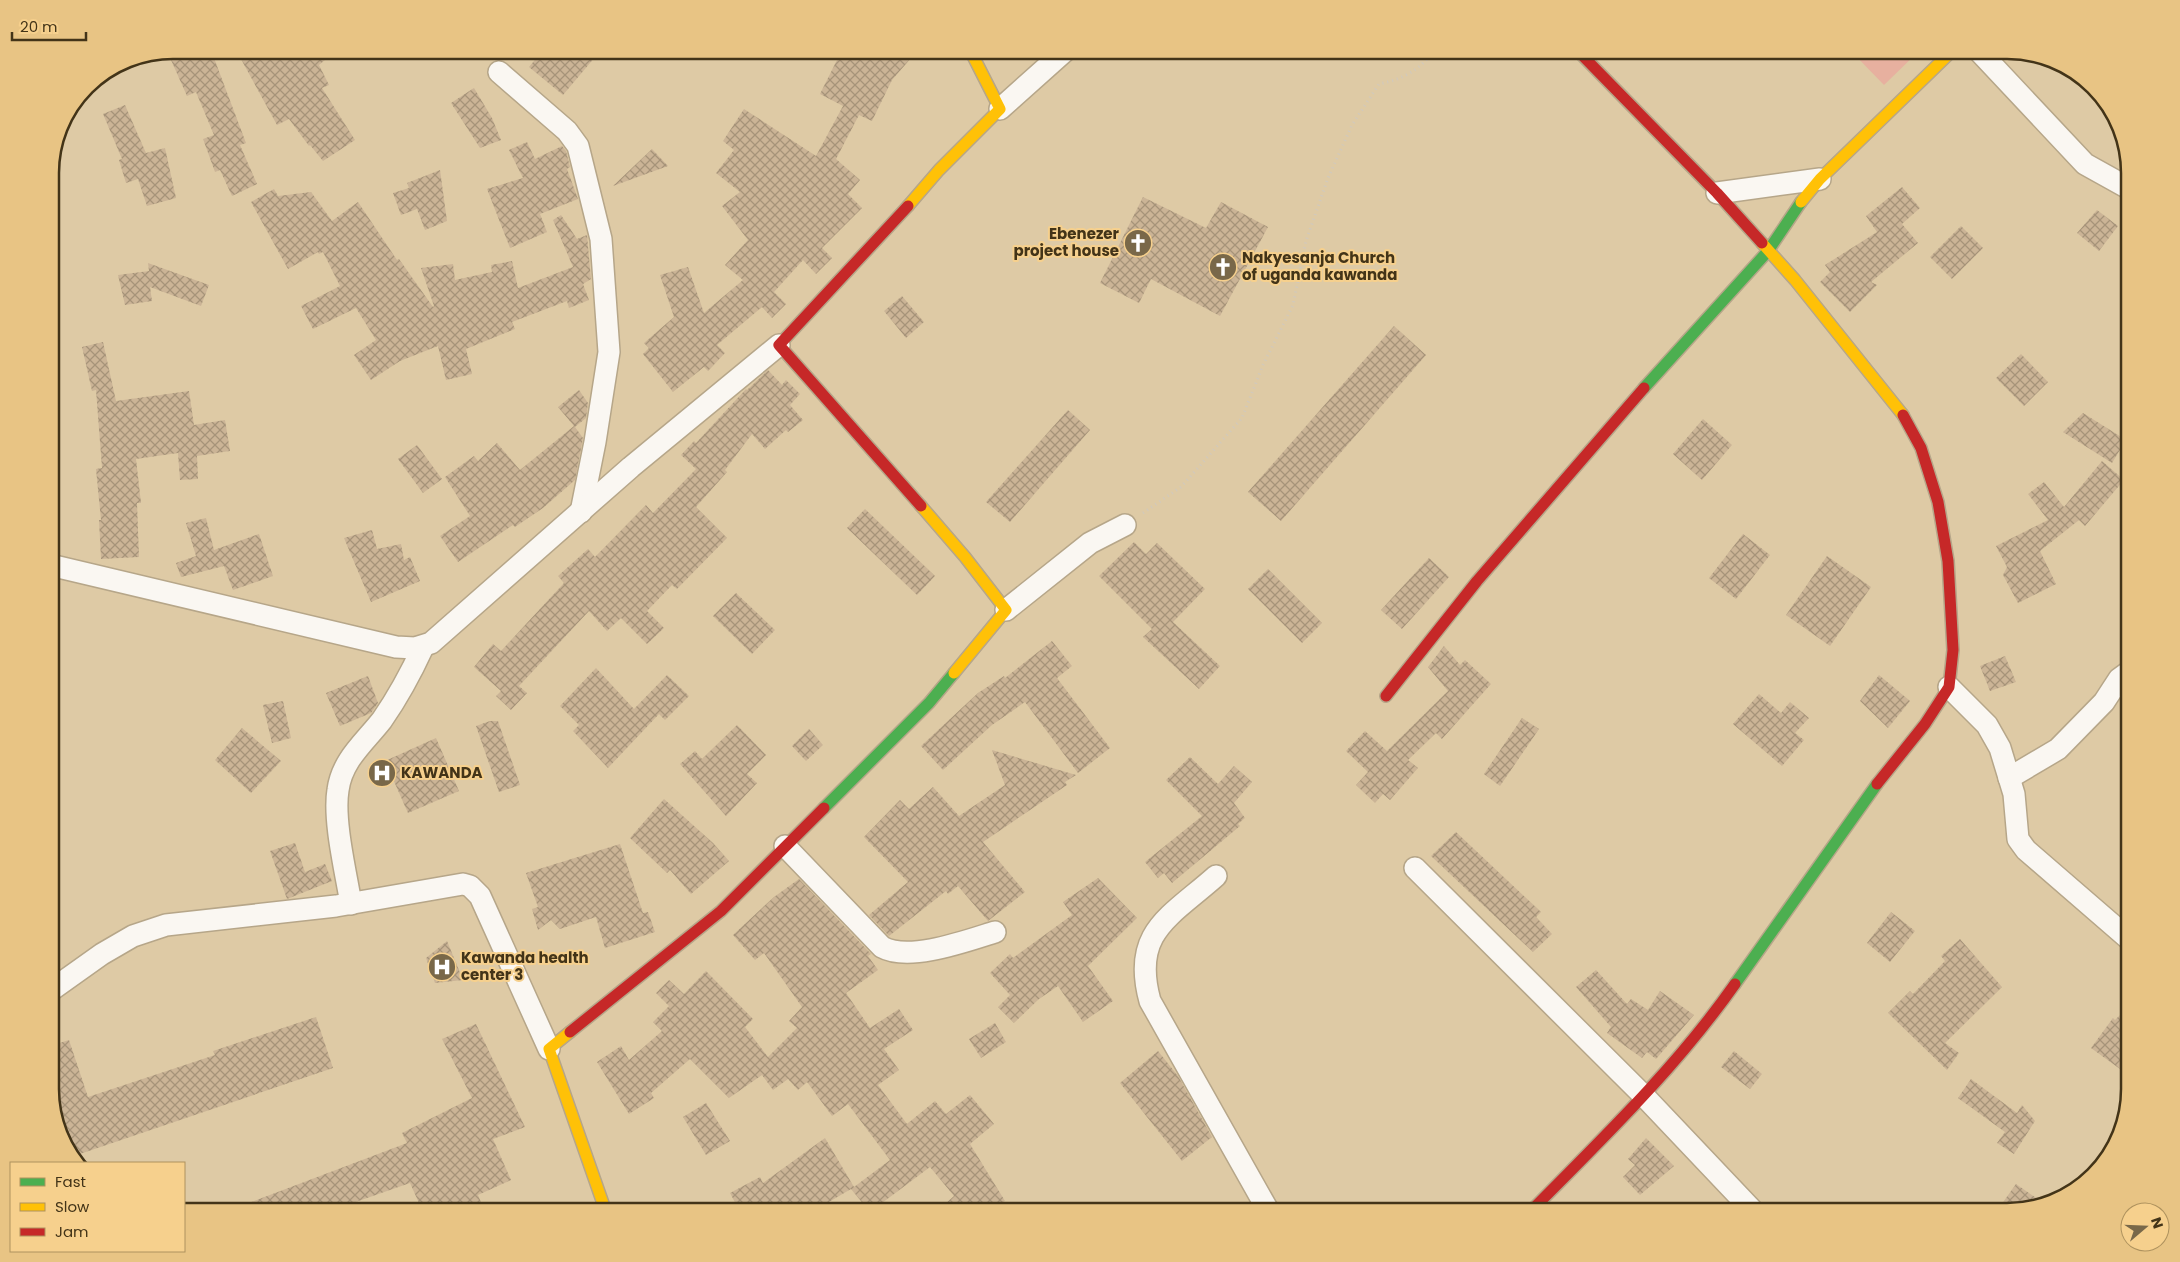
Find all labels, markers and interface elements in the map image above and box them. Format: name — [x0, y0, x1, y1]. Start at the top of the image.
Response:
scale bar — [12, 10, 86, 42]
text: 20 m — [20, 16, 58, 37]
place label: Ebenezer project house — [1013, 223, 1120, 261]
church icon: Ebenezer project house — [1123, 228, 1153, 258]
place label: Nakyesanja Church of uganda kawanda — [1242, 247, 1397, 285]
church icon: Nakyesanja Church of uganda kawanda — [1208, 252, 1238, 282]
hospital icon: KAWANDA — [367, 758, 397, 788]
place label: KAWANDA — [401, 762, 483, 783]
place label: Kawanda health center 3 — [461, 947, 589, 985]
hospital icon: Kawanda health center 3 — [427, 952, 457, 982]
legend — [10, 1162, 185, 1252]
text: Fast — [55, 1171, 86, 1192]
text: Slow — [55, 1196, 90, 1217]
north arrow — [2120, 1202, 2170, 1252]
text: N — [2146, 1215, 2168, 1231]
text: Jam — [55, 1221, 89, 1242]

